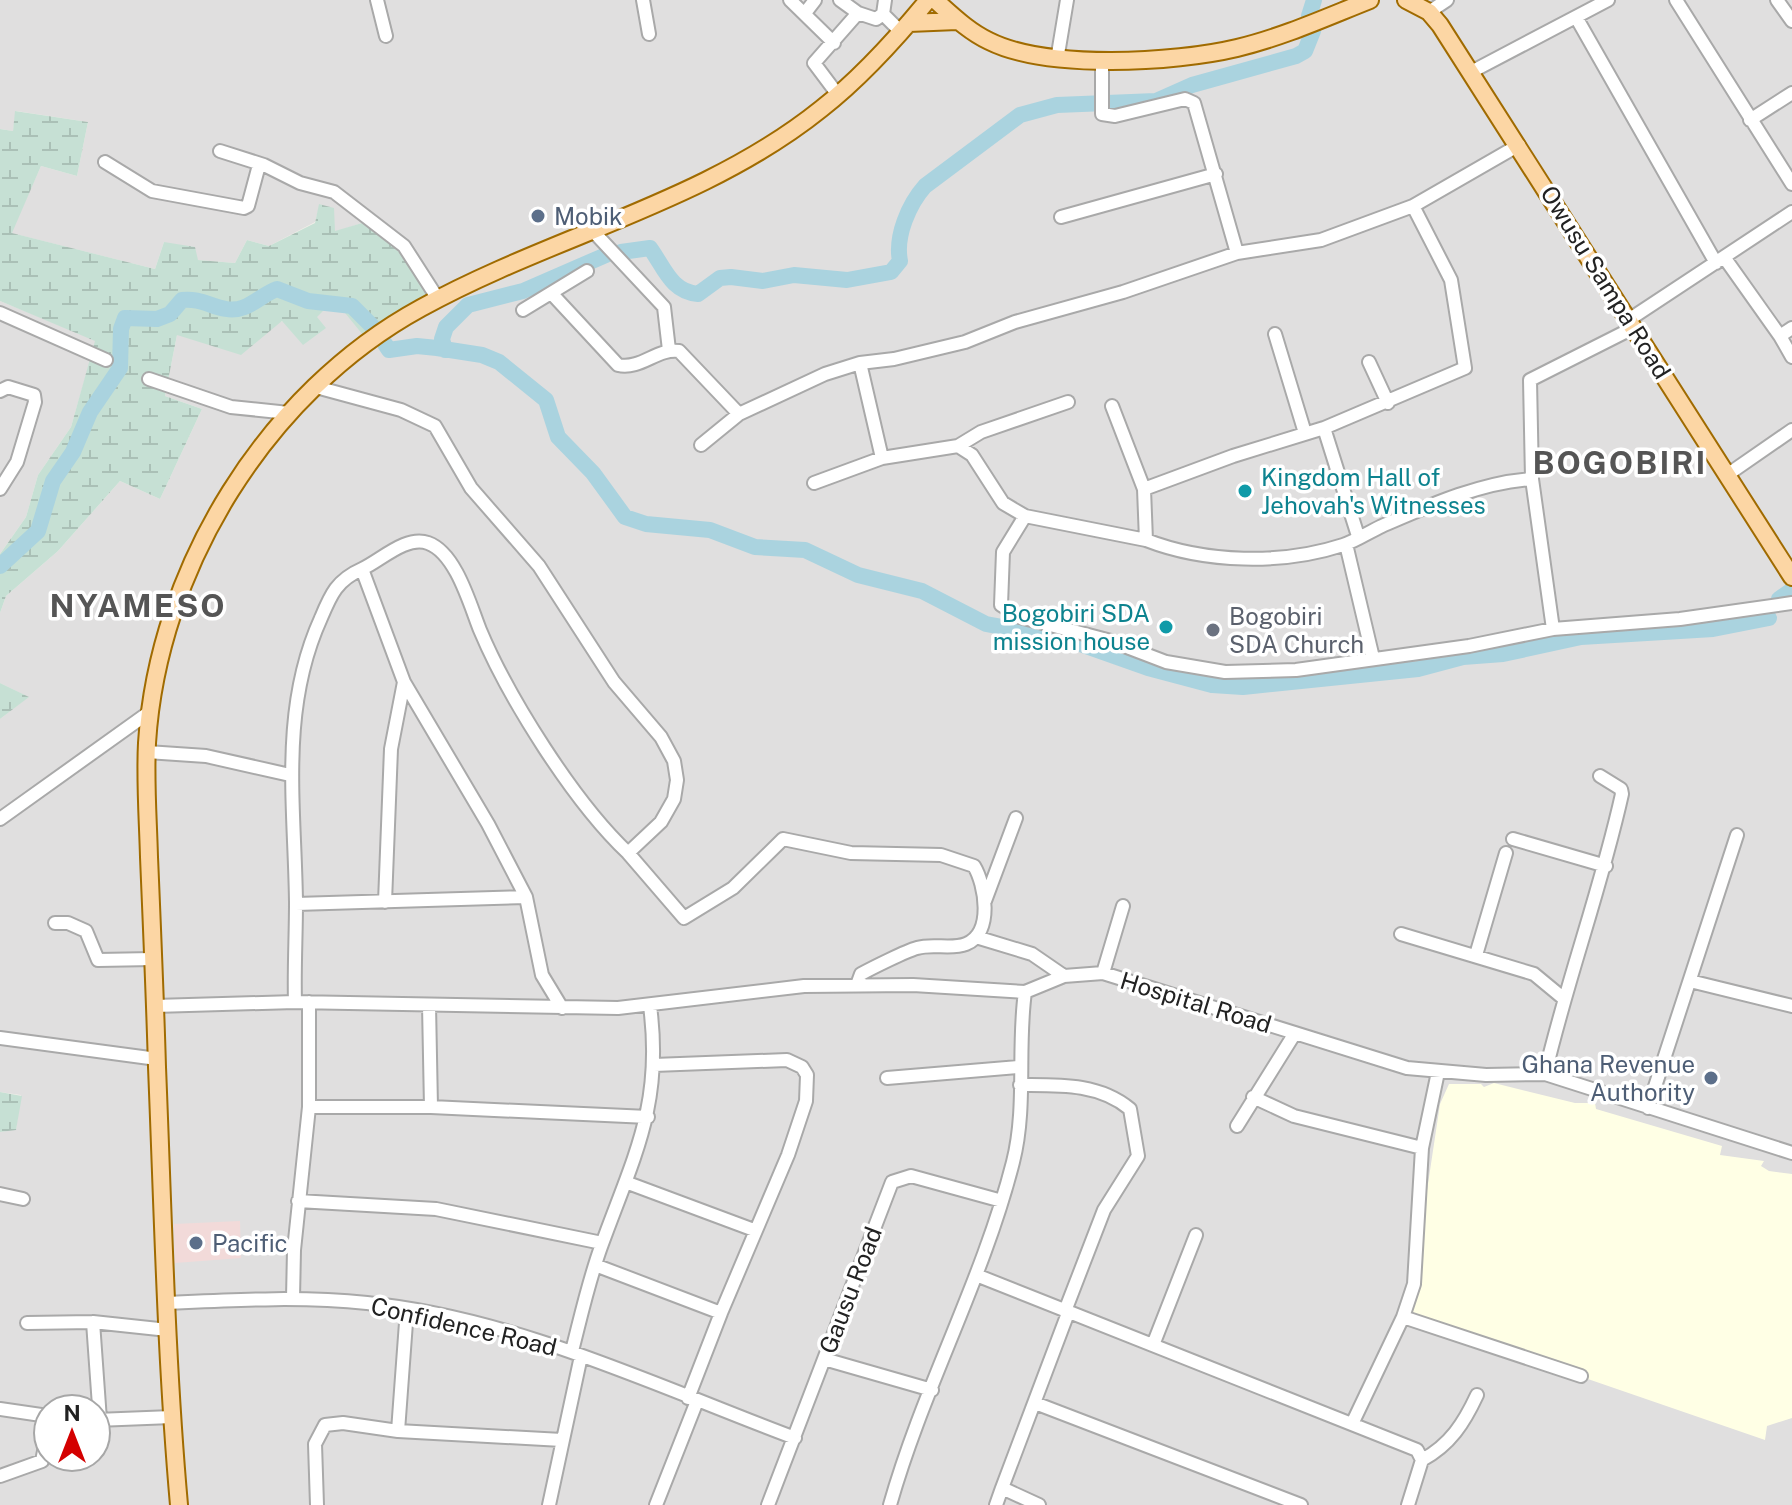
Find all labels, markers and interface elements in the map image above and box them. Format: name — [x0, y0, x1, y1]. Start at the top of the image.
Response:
street label: Owusu Sampa Road — [1535, 180, 1677, 384]
place label: Mobik — [554, 202, 623, 230]
marker: Mobik — [529, 207, 547, 225]
district label: BOGOBIRI — [1533, 444, 1707, 481]
place label: Kingdom Hall of Jehovah's Witnesses — [1261, 463, 1486, 519]
marker: Kingdom Hall of Jehovah's Witnesses — [1236, 482, 1254, 500]
district label: NYAMESO — [50, 587, 226, 624]
place label: Bogobiri SDA mission house — [993, 599, 1150, 655]
place label: Bogobiri SDA Church — [1229, 602, 1364, 658]
marker: Bogobiri SDA mission house — [1157, 618, 1175, 636]
marker: Bogobiri SDA Church — [1204, 621, 1222, 639]
street label: Hospital Road — [1117, 966, 1275, 1038]
place label: Ghana Revenue Authority — [1521, 1050, 1695, 1106]
marker: Ghana Revenue Authority — [1702, 1069, 1720, 1087]
street label: Gausu Road — [813, 1223, 887, 1357]
place label: Pacific — [212, 1229, 288, 1257]
marker: Pacific — [187, 1234, 205, 1252]
street label: Confidence Road — [368, 1291, 560, 1361]
north arrow — [32, 1393, 112, 1473]
text: N — [63, 1400, 81, 1426]

